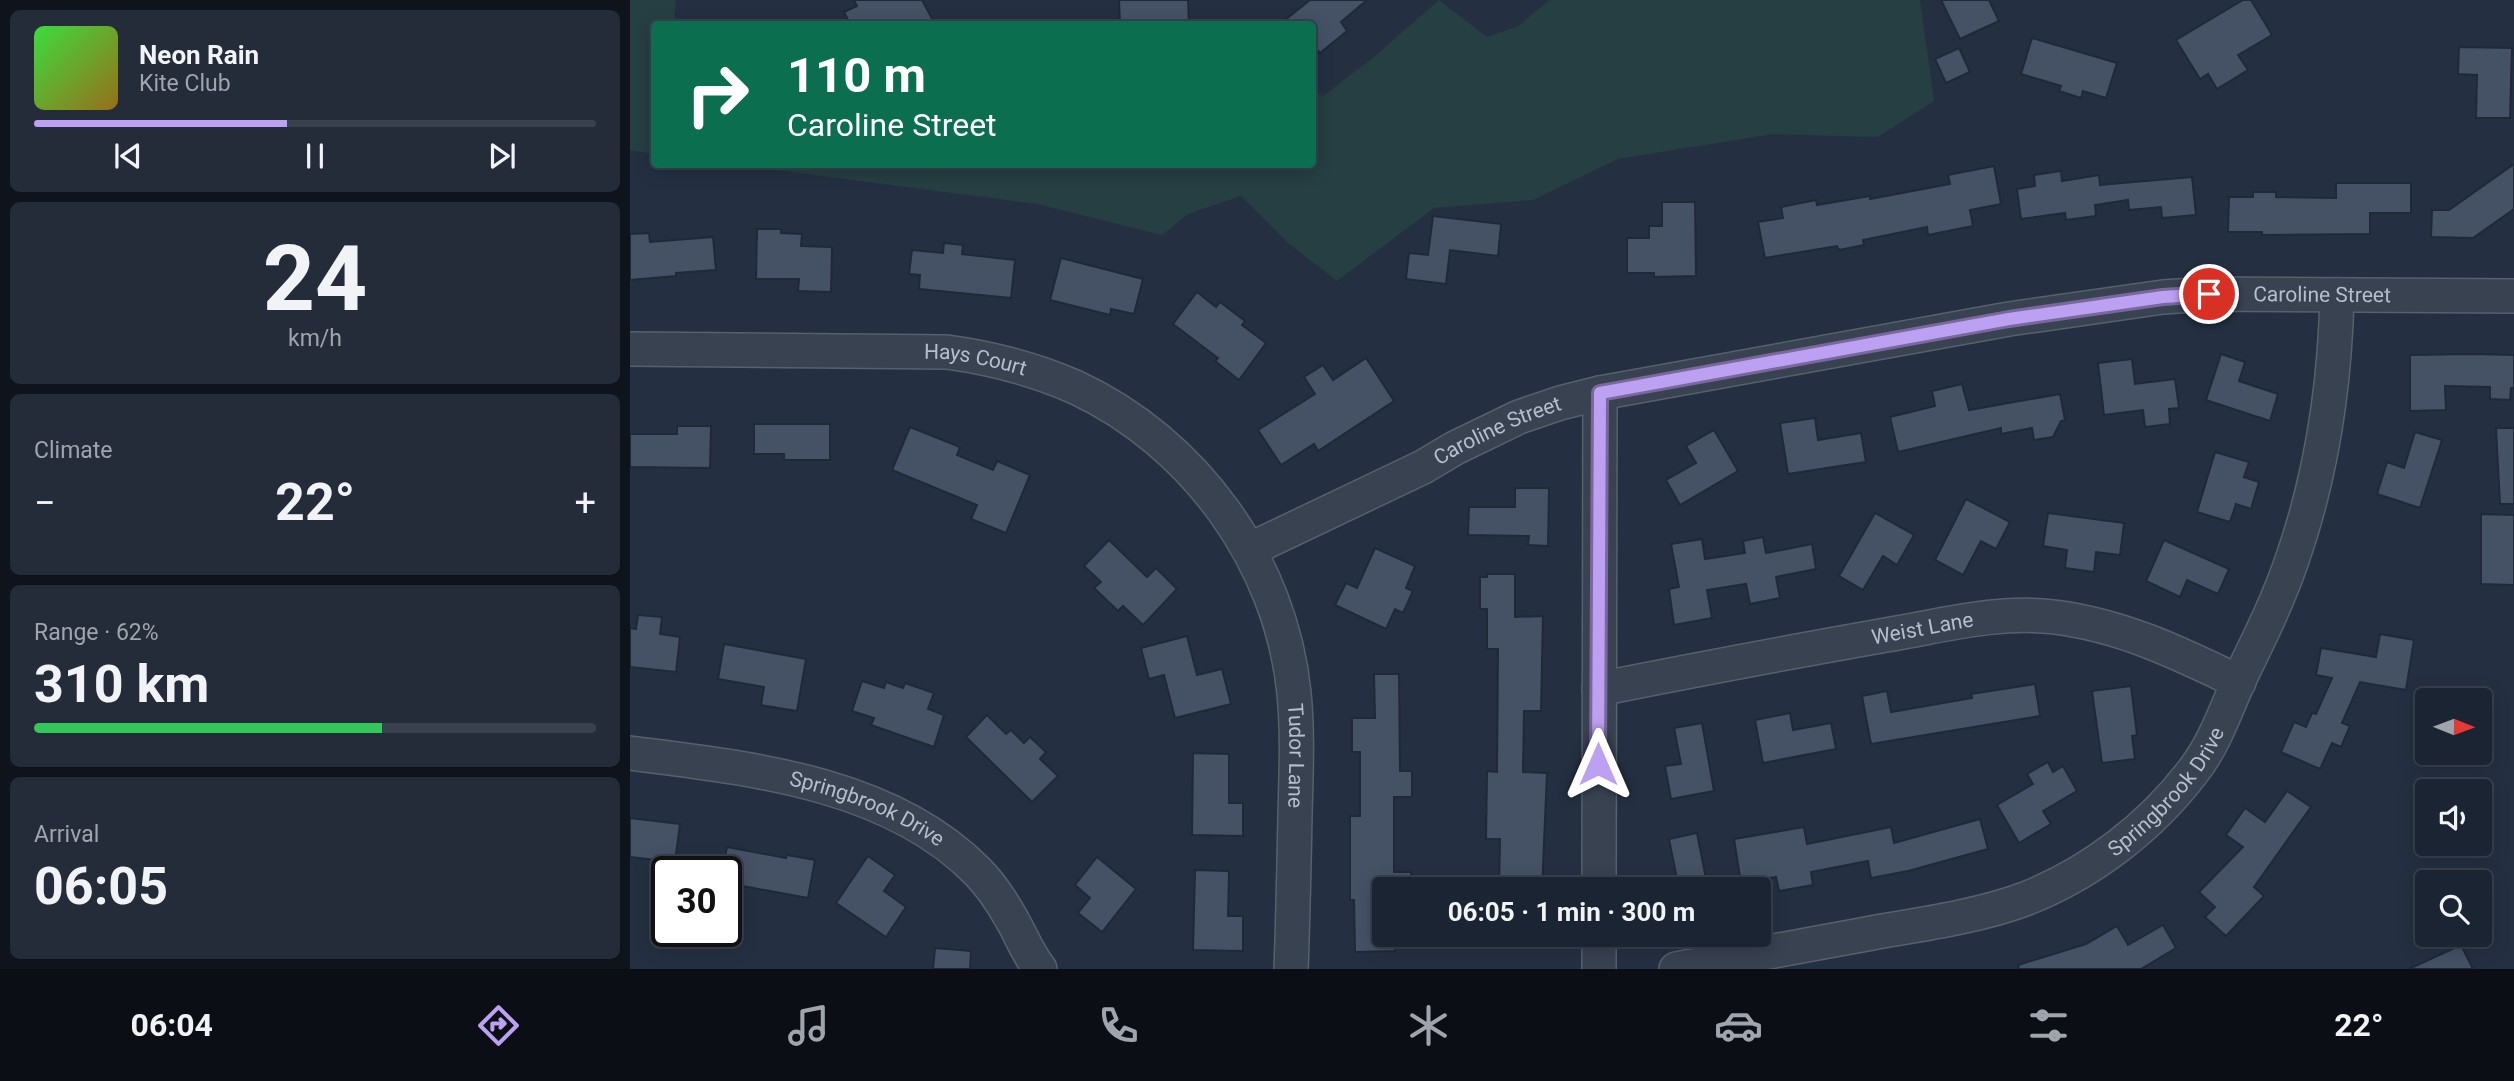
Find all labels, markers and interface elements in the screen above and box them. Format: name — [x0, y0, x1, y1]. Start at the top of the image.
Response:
text: Neon Rain — [139, 40, 259, 70]
text: 110 m — [787, 47, 926, 104]
icon: right — [672, 49, 763, 140]
text: Kite Club — [139, 70, 231, 97]
text: Caroline Street — [787, 106, 997, 144]
icon: previous — [109, 137, 147, 175]
icon: pause — [296, 137, 334, 175]
icon: next — [483, 137, 521, 175]
text: 24 — [263, 226, 367, 332]
pin — [2179, 264, 2239, 324]
icon: arrive — [2190, 275, 2228, 313]
street label: Caroline Street — [2253, 282, 2391, 307]
text: km/h — [288, 325, 342, 352]
street label: Hays Court — [924, 340, 1030, 381]
street label: Caroline Street — [1429, 391, 1564, 470]
text: Climate — [34, 437, 113, 464]
text: 22° — [275, 472, 355, 533]
text: − — [34, 481, 56, 525]
text: + — [574, 481, 596, 525]
street label: Weist Lane — [1870, 608, 1975, 649]
text: Range · 62% — [34, 619, 159, 646]
text: 310 km — [34, 654, 209, 715]
north arrow — [2415, 688, 2492, 765]
map controls — [2415, 688, 2492, 947]
street label: Tudor Lane — [1283, 703, 1308, 808]
street label: Springbrook Drive — [2103, 723, 2229, 861]
position arrow — [1561, 727, 1635, 801]
street label: Springbrook Drive — [787, 766, 949, 851]
button: sound — [2415, 779, 2492, 856]
text: Arrival — [34, 821, 99, 848]
text: 06:05 — [34, 856, 168, 917]
speed limit sign: 30 — [651, 856, 742, 947]
button: search — [2415, 870, 2492, 947]
text: 06:05 · 1 min · 300 m — [1448, 897, 1695, 927]
icon: directions — [474, 1001, 523, 1050]
icon: music — [784, 1001, 833, 1050]
icon: phone — [1094, 1001, 1143, 1050]
icon: climate — [1404, 1001, 1453, 1050]
icon: car — [1714, 1001, 1763, 1050]
icon: filters — [2024, 1001, 2073, 1050]
text: 06:04 — [131, 1006, 213, 1044]
text: 22° — [2334, 1006, 2383, 1044]

